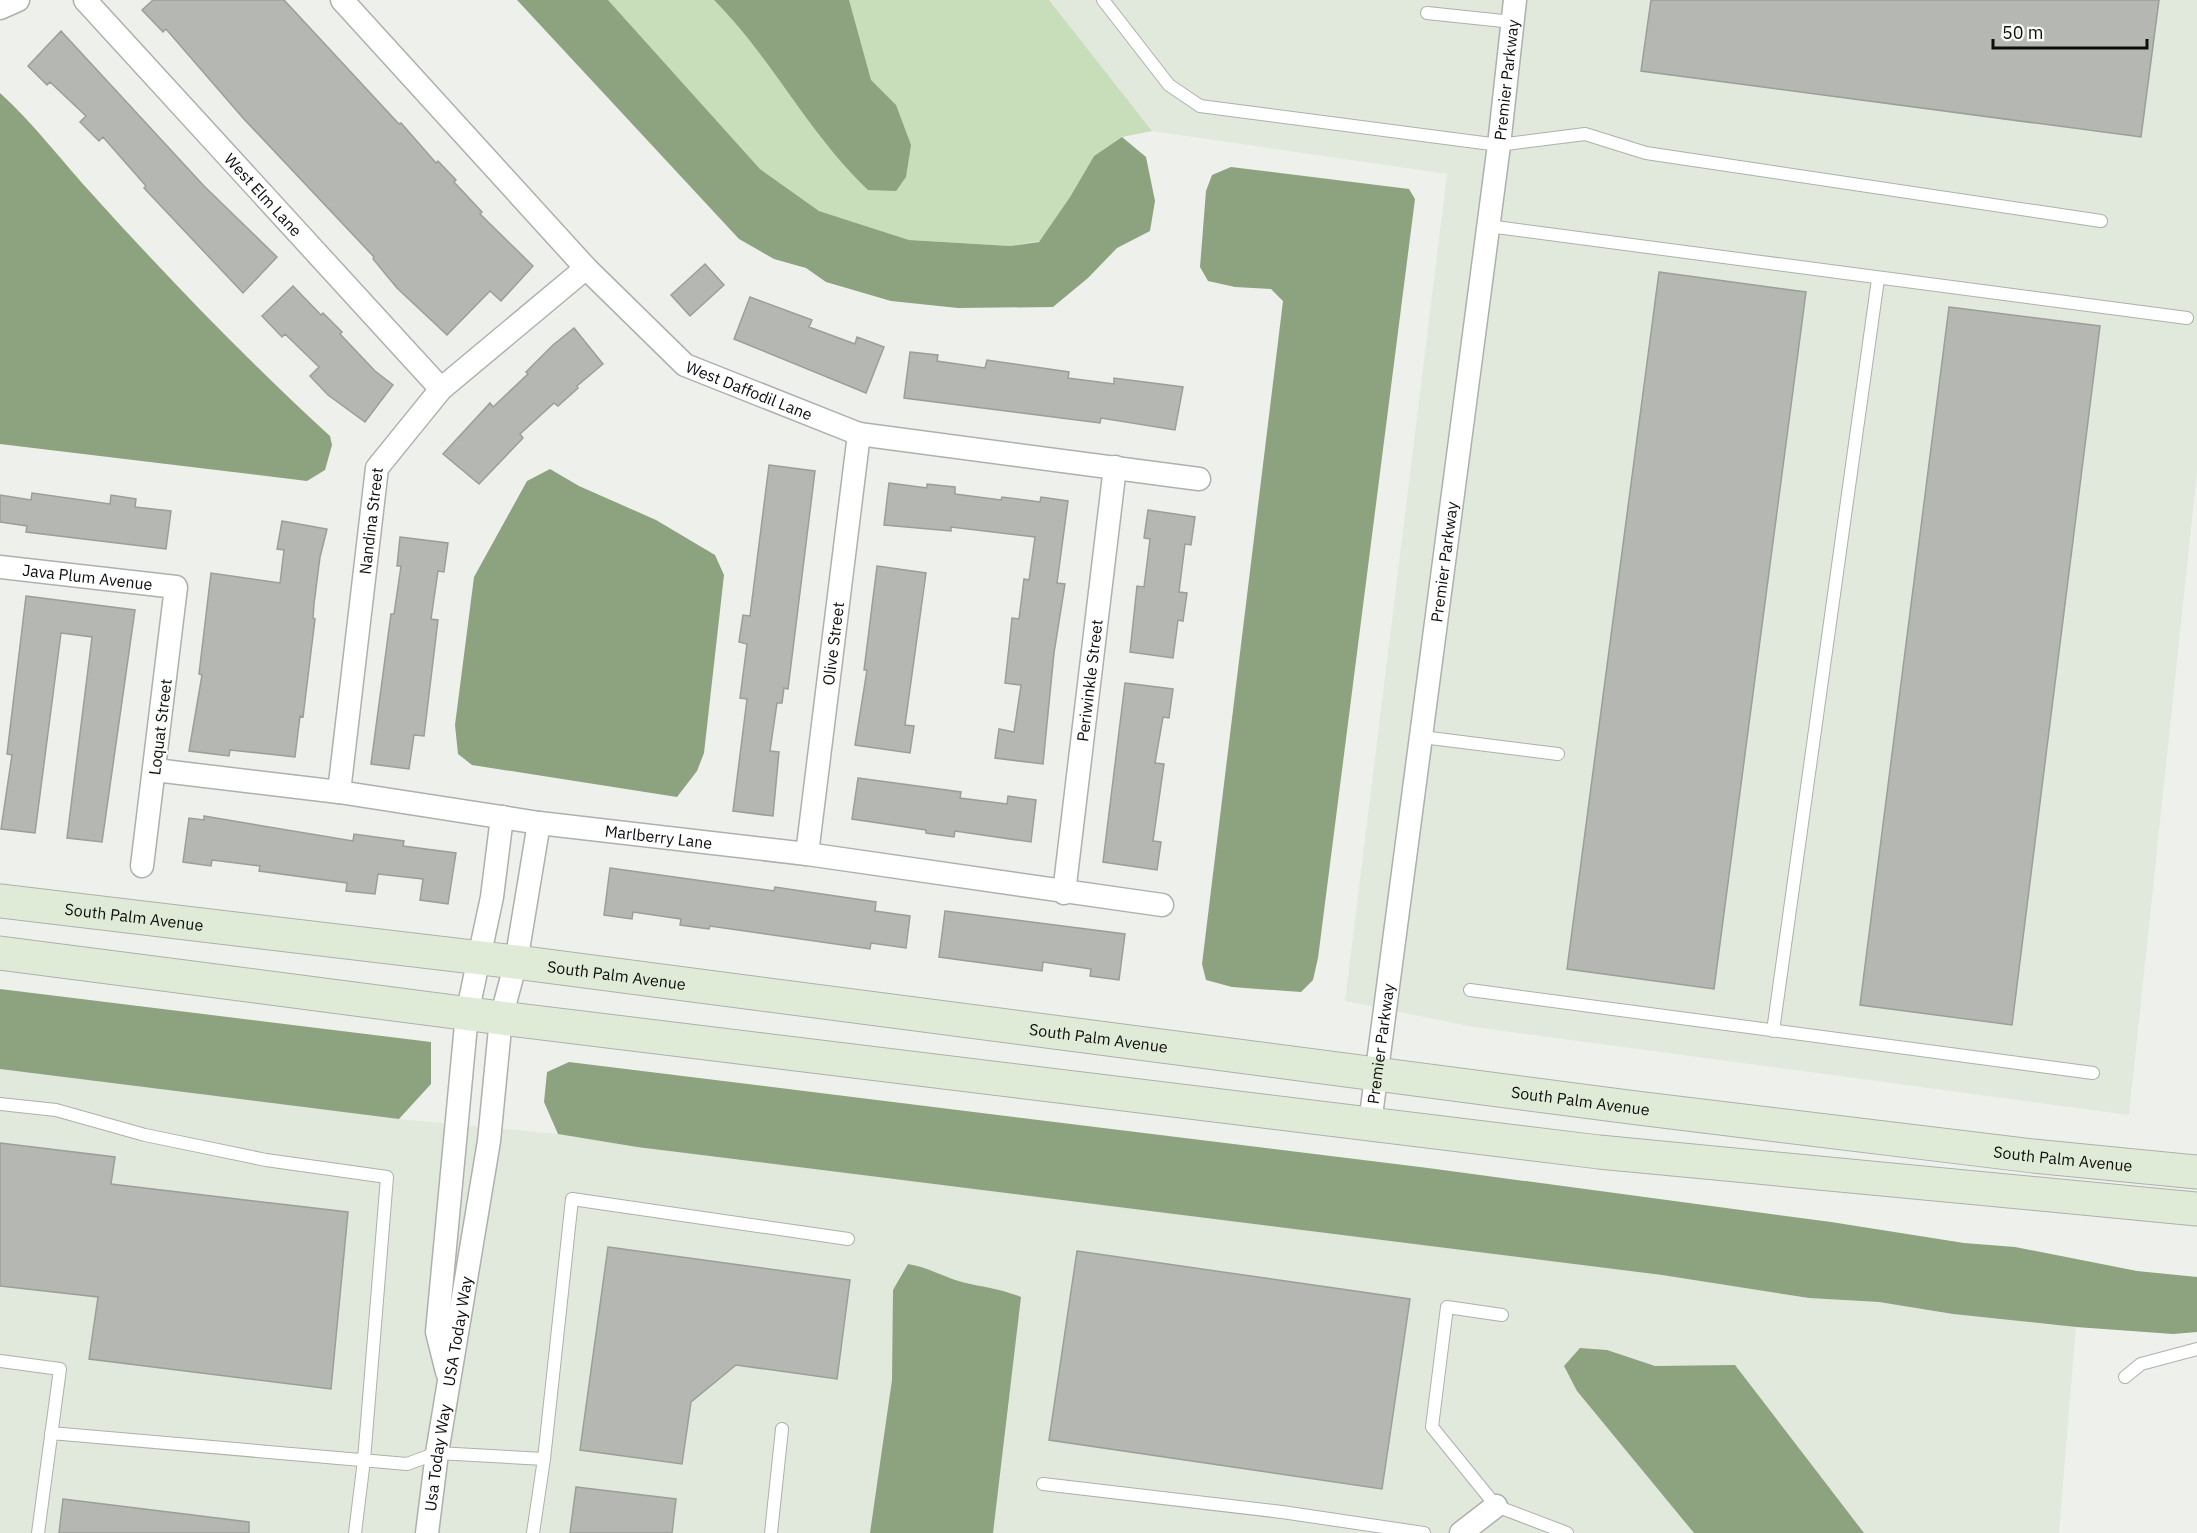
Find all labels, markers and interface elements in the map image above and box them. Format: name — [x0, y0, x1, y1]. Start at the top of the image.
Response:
scale bar — [1993, 12, 2148, 50]
street label: Premier Parkway — [1490, 18, 1523, 141]
text: 50 m — [2002, 21, 2044, 44]
street label: West Elm Lane — [220, 149, 306, 241]
street label: West Daffodil Lane — [683, 356, 815, 425]
street label: Nandina Street — [355, 466, 387, 575]
street label: Premier Parkway — [1426, 500, 1462, 623]
street label: Java Plum Avenue — [21, 560, 154, 594]
street label: Olive Street — [818, 601, 848, 687]
street label: Periwinkle Street — [1072, 618, 1107, 743]
street label: Loquat Street — [144, 678, 176, 776]
street label: Marlberry Lane — [604, 821, 713, 853]
street label: South Palm Avenue — [64, 899, 205, 935]
street label: South Palm Avenue — [546, 956, 687, 994]
street label: Premier Parkway — [1363, 982, 1398, 1105]
street label: South Palm Avenue — [1028, 1019, 1169, 1057]
street label: South Palm Avenue — [1510, 1082, 1651, 1119]
street label: South Palm Avenue — [1992, 1141, 2134, 1176]
street label: USA Today Way — [438, 1275, 476, 1388]
street label: Usa Today Way — [420, 1403, 455, 1512]

